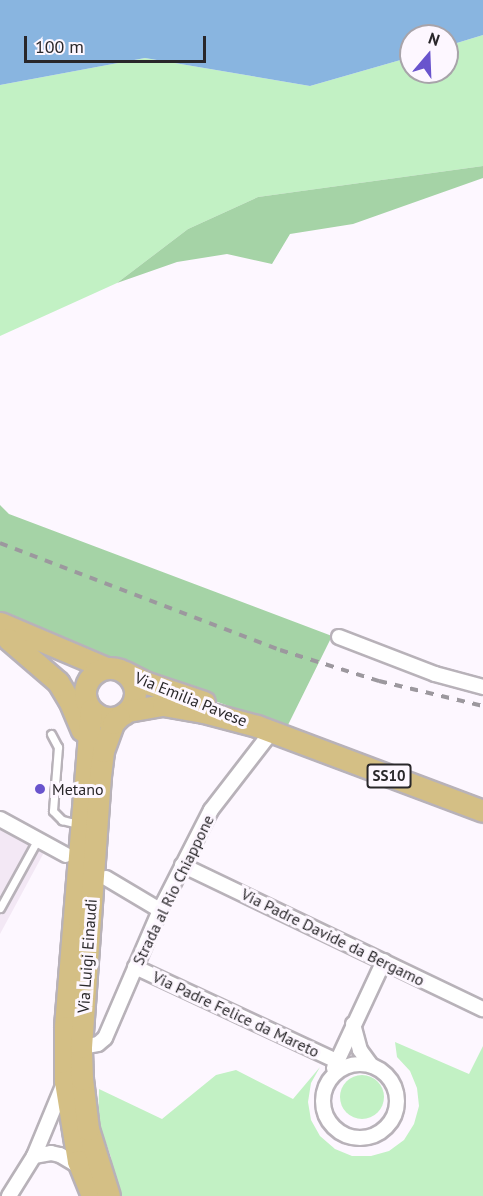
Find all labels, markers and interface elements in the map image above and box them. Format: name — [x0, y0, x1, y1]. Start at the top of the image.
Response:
scale bar — [27, 24, 208, 62]
north arrow — [399, 24, 459, 84]
text: N — [426, 28, 442, 50]
text: 100 m — [35, 35, 84, 58]
street label: Via Emilia Pavese — [132, 668, 250, 730]
road number: SS10 — [366, 764, 412, 788]
place label: Metano — [52, 779, 103, 799]
marker: Metano — [33, 782, 47, 796]
street label: Strada al Rio Chiappone — [128, 812, 218, 968]
street label: Via Padre Davide da Bergamo — [238, 884, 428, 990]
street label: Via Luigi Einaudi — [73, 898, 101, 1014]
street label: Via Padre Felice da Mareto — [150, 967, 322, 1061]

